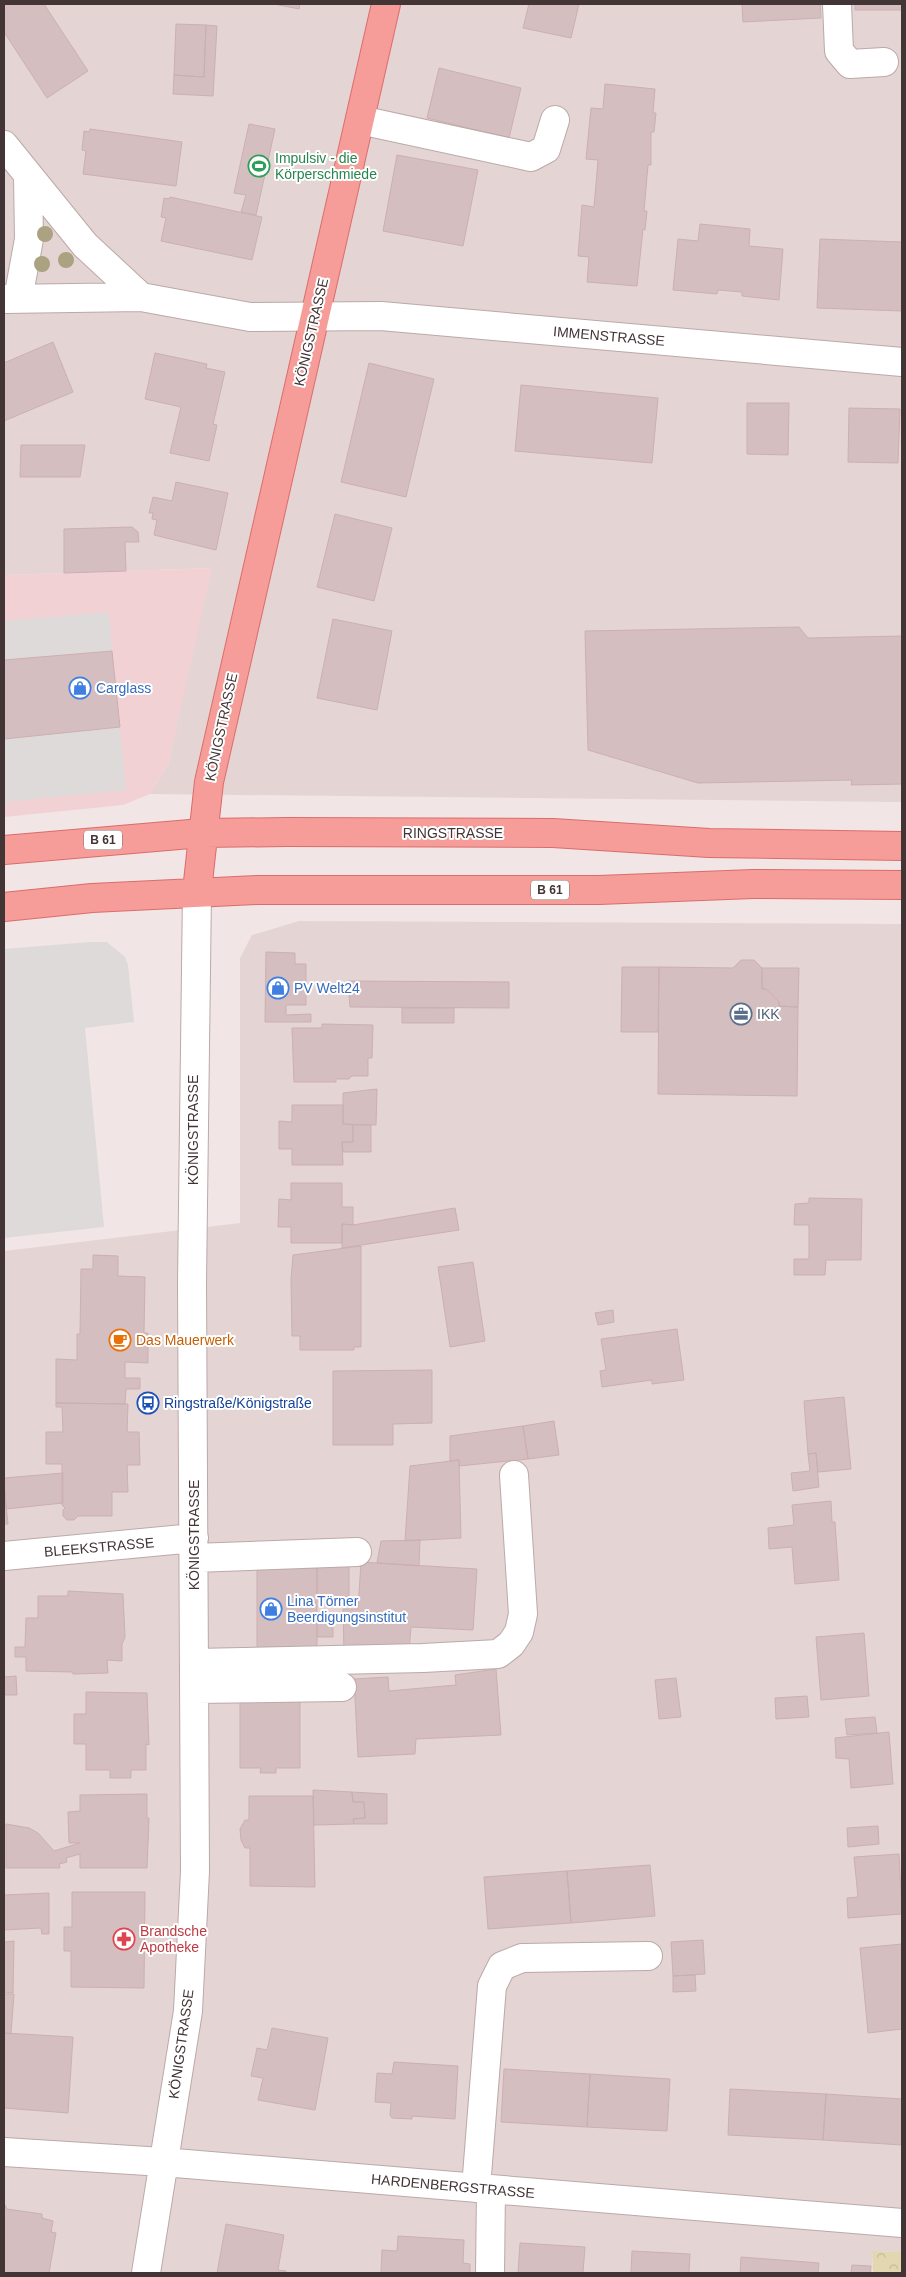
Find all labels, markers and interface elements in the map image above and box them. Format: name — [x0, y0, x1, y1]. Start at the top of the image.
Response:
place label: Impulsiv - die Körperschmiede — [275, 150, 377, 182]
sports icon: Impulsiv - die Körperschmiede — [247, 154, 271, 178]
street label: KÖNIGSTRASSE — [290, 276, 331, 388]
street label: IMMENSTRASSE — [553, 323, 665, 349]
street label: KÖNIGSTRASSE — [201, 671, 240, 783]
shop icon: Carglass — [68, 676, 92, 700]
place label: Carglass — [96, 680, 151, 696]
street label: RINGSTRASSE — [403, 825, 503, 841]
road number: B 61 — [84, 830, 122, 850]
road number: B 61 — [531, 880, 569, 900]
shop icon: PV Welt24 — [266, 976, 290, 1000]
place label: PV Welt24 — [294, 980, 360, 996]
office icon: IKK — [729, 1002, 753, 1026]
place label: IKK — [757, 1006, 780, 1022]
street label: KÖNIGSTRASSE — [184, 1075, 201, 1185]
cafe icon: Das Mauerwerk — [108, 1328, 132, 1352]
place label: Das Mauerwerk — [136, 1332, 235, 1348]
bus stop icon: Ringstraße/Königstraße — [136, 1391, 160, 1415]
place label: Ringstraße/Königstraße — [164, 1395, 312, 1411]
street label: KÖNIGSTRASSE — [185, 1480, 202, 1590]
street label: BLEEKSTRASSE — [43, 1534, 155, 1560]
place label: Lina Törner Beerdigungsinstitut — [287, 1593, 406, 1625]
shop icon: Lina Törner Beerdigungsinstitut — [259, 1597, 283, 1621]
place label: Brandsche Apotheke — [140, 1923, 207, 1955]
pharmacy icon: Brandsche Apotheke — [112, 1927, 136, 1951]
street label: KÖNIGSTRASSE — [164, 1988, 197, 2100]
street label: HARDENBERGSTRASSE — [371, 2171, 535, 2201]

